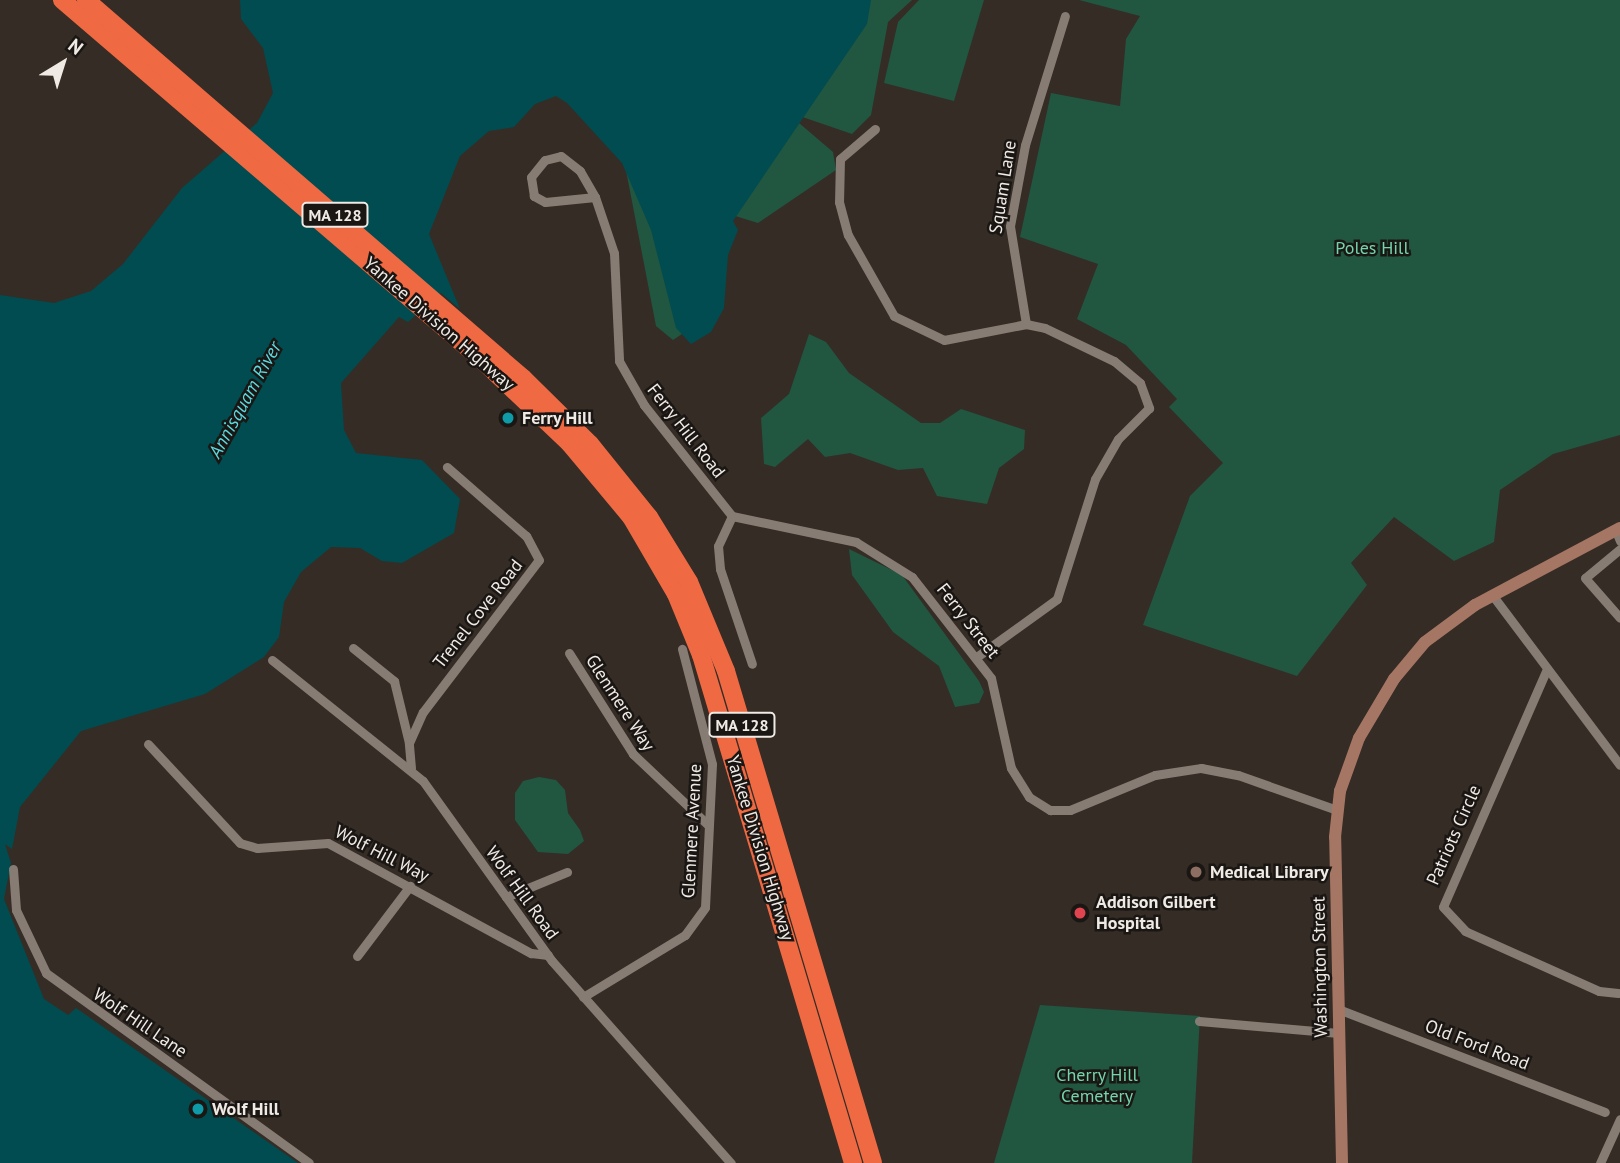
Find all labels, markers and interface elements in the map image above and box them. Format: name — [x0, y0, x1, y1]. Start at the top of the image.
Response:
north arrow — [28, 28, 98, 98]
text: N — [64, 33, 88, 60]
street label: Squam Lane — [985, 139, 1021, 235]
road number: MA 128 — [300, 202, 370, 228]
park label: Poles Hill — [1335, 237, 1409, 259]
street label: Yankee Division Highway — [359, 253, 519, 395]
water label: Annisquam River — [204, 338, 286, 462]
street label: Ferry Hill Road — [642, 379, 730, 483]
place label: Ferry Hill — [522, 407, 593, 429]
marker: Ferry Hill — [500, 410, 516, 426]
street label: Trenel Cove Road — [429, 555, 527, 673]
street label: Ferry Street — [932, 579, 1004, 663]
street label: Glenmere Way — [581, 651, 659, 755]
road number: MA 128 — [707, 712, 777, 738]
street label: Yankee Division Highway — [722, 753, 798, 943]
street label: Glenmere Avenue — [678, 763, 706, 899]
street label: Patriots Circle — [1422, 782, 1486, 888]
street label: Wolf Hill Way — [331, 821, 433, 887]
street label: Wolf Hill Road — [481, 842, 563, 944]
place label: Medical Library — [1210, 861, 1329, 883]
marker: Medical Library — [1188, 864, 1204, 880]
place label: Addison Gilbert Hospital — [1096, 892, 1216, 934]
street label: Washington Street — [1308, 896, 1332, 1038]
marker: Addison Gilbert Hospital — [1070, 903, 1090, 923]
street label: Wolf Hill Lane — [89, 984, 191, 1062]
street label: Old Ford Road — [1422, 1015, 1532, 1075]
park label: Cherry Hill Cemetery — [1056, 1065, 1138, 1108]
place label: Wolf Hill — [212, 1098, 279, 1120]
marker: Wolf Hill — [190, 1101, 206, 1117]

